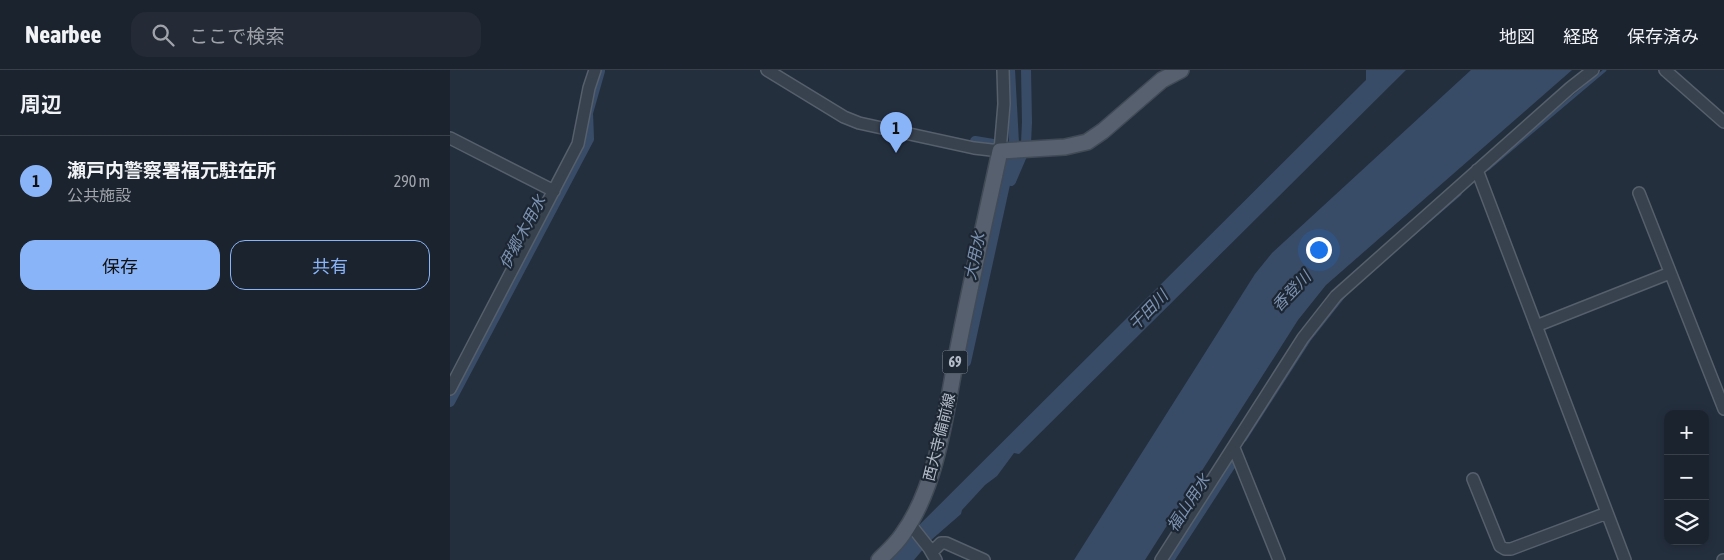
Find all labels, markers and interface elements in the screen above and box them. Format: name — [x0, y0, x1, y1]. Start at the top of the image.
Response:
search box — [131, 12, 481, 57]
text: Nearbee — [25, 21, 101, 48]
icon: search — [149, 21, 177, 49]
text: ここで検索 — [189, 25, 284, 47]
text: 地図 — [1499, 26, 1535, 47]
text: 経路 — [1563, 26, 1599, 47]
text: 保存済み — [1627, 26, 1699, 47]
text: 周辺 — [20, 92, 62, 116]
pin: 1 — [880, 112, 912, 153]
text: 瀬戸内警察署福元駐在所 — [67, 159, 276, 181]
text: 1 — [32, 172, 40, 190]
text: 290 m — [394, 172, 430, 190]
text: 公共施設 — [67, 186, 131, 204]
water label: 伊郷木用水 — [495, 191, 550, 272]
water label: 大用水 — [960, 229, 988, 281]
your location — [1306, 237, 1332, 263]
button: 保存 — [20, 240, 220, 290]
button: 共有 — [230, 240, 430, 290]
water label: 香登川 — [1268, 266, 1316, 315]
water label: 干田川 — [1125, 285, 1173, 334]
road number: 69 — [942, 350, 968, 374]
street label: 西大寺備前線 — [920, 391, 958, 483]
map controls — [1664, 410, 1709, 545]
button: + — [1664, 410, 1709, 455]
button: − — [1664, 455, 1709, 500]
water label: 福山用水 — [1163, 470, 1214, 535]
button: layers — [1664, 500, 1709, 545]

